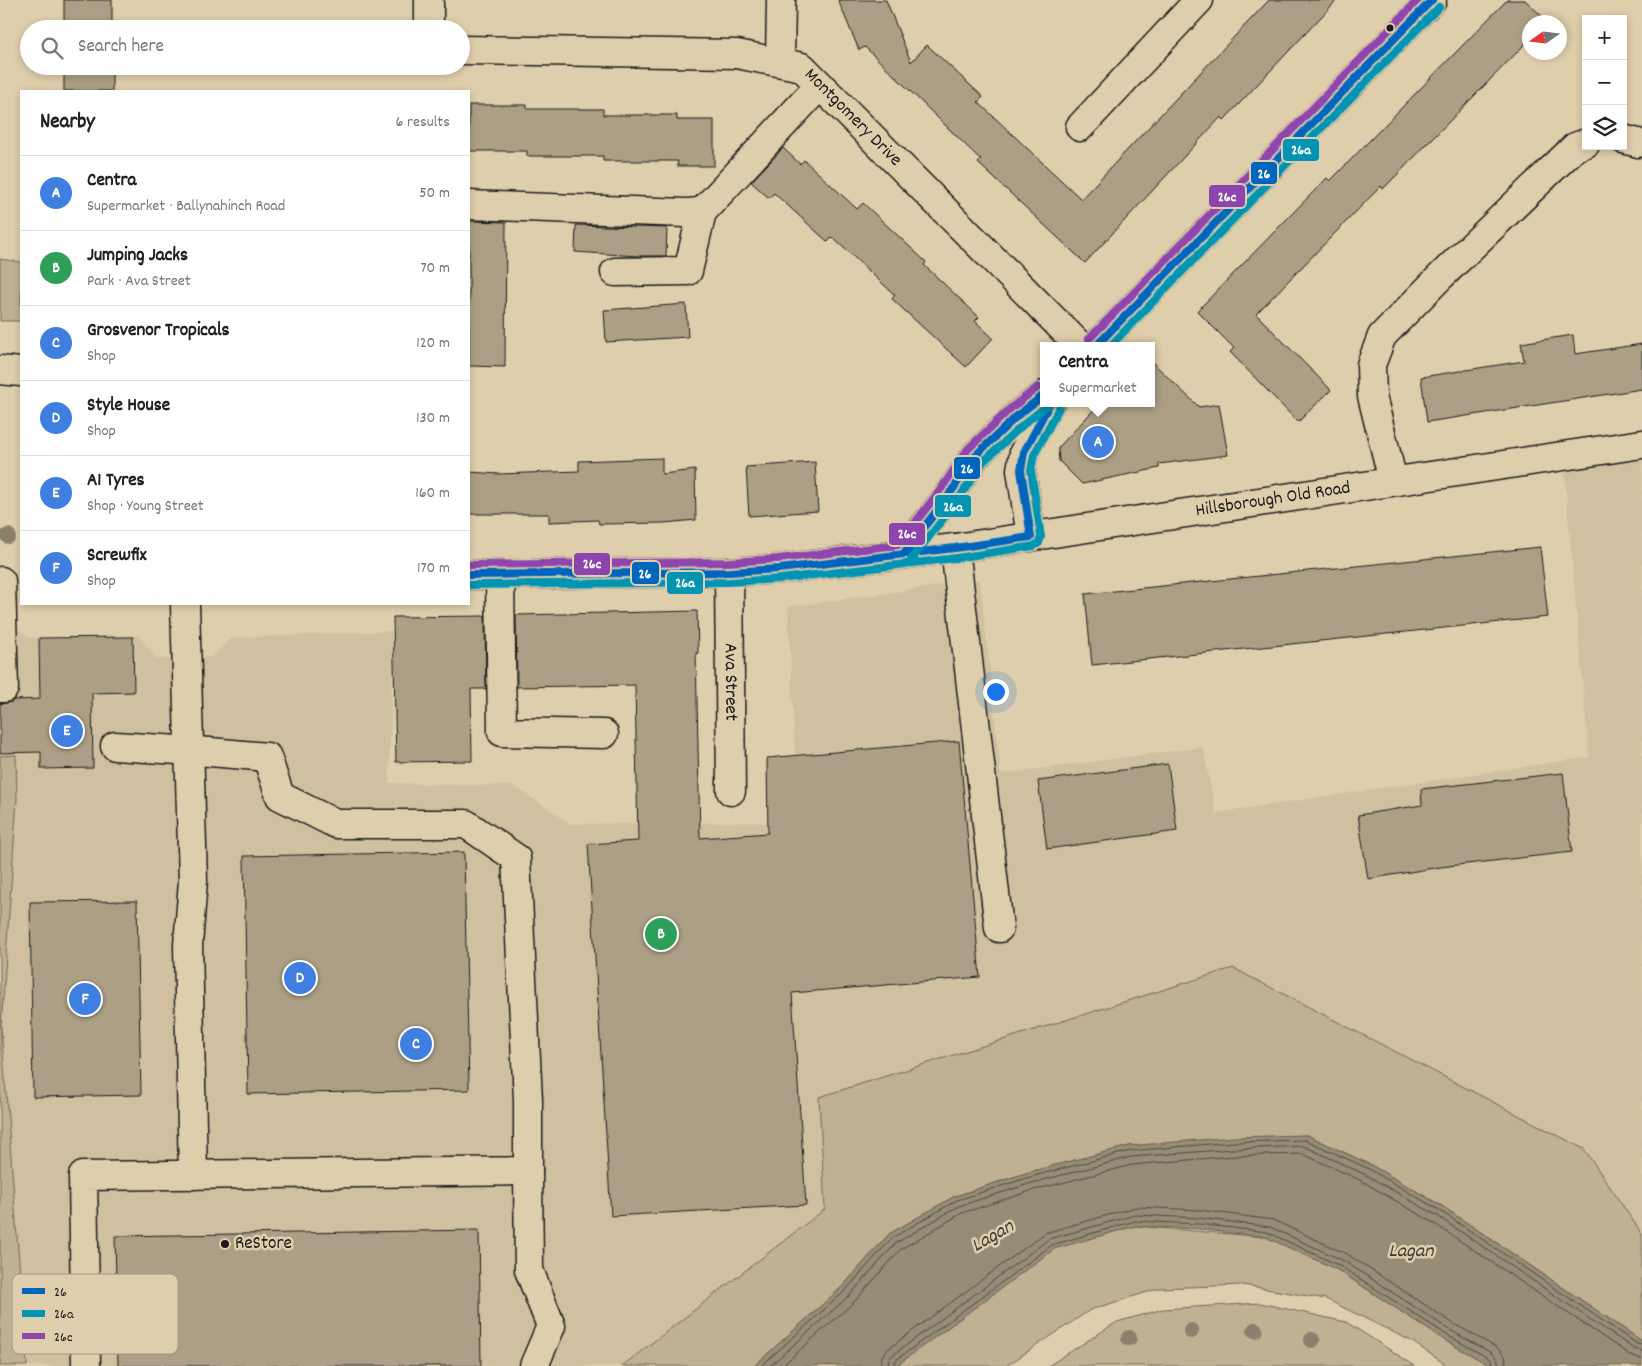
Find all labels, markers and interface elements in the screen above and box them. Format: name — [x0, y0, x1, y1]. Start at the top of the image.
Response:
north arrow — [1522, 15, 1567, 60]
map controls — [1582, 15, 1627, 150]
button: + — [1582, 15, 1627, 60]
search box — [20, 20, 470, 75]
unlabelled marker — [1385, 23, 1395, 33]
icon: search — [38, 34, 66, 62]
text: Search here — [78, 34, 164, 61]
button: − — [1582, 60, 1627, 105]
street label: Montgomery Drive — [797, 62, 908, 173]
button: layers — [1582, 105, 1627, 150]
text: Nearby — [40, 108, 95, 138]
text: 6 results — [395, 111, 450, 134]
line badge: 26a — [1282, 138, 1320, 162]
text: 26a — [1291, 141, 1312, 161]
line badge: 26 — [1250, 161, 1278, 185]
text: 26 — [1258, 165, 1271, 185]
text: Centra — [87, 168, 137, 195]
text: A — [52, 182, 60, 205]
text: 50 m — [419, 182, 450, 205]
line badge: 26c — [1208, 184, 1246, 208]
text: 26c — [1218, 188, 1237, 208]
text: Supermarket · Ballynahinch Road — [87, 195, 285, 218]
text: Jumping Jacks — [87, 243, 188, 270]
text: B — [52, 257, 60, 280]
text: 70 m — [420, 257, 450, 280]
text: Park · Ava Street — [87, 270, 191, 293]
text: Grosvenor Tropicals — [87, 318, 229, 345]
text: C — [52, 332, 60, 355]
text: 120 m — [416, 332, 450, 355]
popup — [1040, 342, 1155, 407]
text: Shop — [87, 345, 116, 368]
text: Centra — [1058, 350, 1108, 377]
text: Supermarket — [1058, 377, 1137, 400]
text: Style House — [87, 393, 170, 420]
text: D — [52, 407, 60, 430]
text: 130 m — [416, 407, 450, 430]
text: Shop — [87, 420, 116, 443]
pin: A — [1082, 423, 1114, 461]
line badge: 26 — [953, 456, 981, 480]
text: 26 — [961, 460, 974, 480]
text: A1 Tyres — [87, 468, 145, 495]
street label: Hillsborough Old Road — [1194, 475, 1352, 525]
text: E — [52, 482, 60, 505]
text: 160 m — [415, 482, 450, 505]
line badge: 26a — [934, 494, 972, 518]
text: Shop · Young Street — [87, 495, 204, 518]
text: 26a — [943, 498, 964, 518]
line badge: 26c — [888, 522, 926, 546]
text: 26c — [898, 525, 917, 545]
text: Screwfix — [87, 543, 147, 570]
line badge: 26c — [573, 552, 611, 576]
text: 26c — [583, 555, 602, 575]
text: F — [52, 557, 60, 580]
text: 170 m — [417, 557, 450, 580]
line badge: 26 — [631, 561, 660, 585]
text: 26 — [639, 565, 652, 585]
text: Shop — [87, 570, 116, 593]
line badge: 26a — [666, 571, 704, 595]
text: 26a — [675, 574, 696, 594]
street label: Ava Street — [716, 643, 744, 721]
your location — [983, 679, 1009, 705]
pin: E — [51, 712, 83, 750]
pin: B — [645, 915, 677, 953]
pin: D — [284, 959, 316, 997]
pin: F — [69, 980, 101, 1018]
pin: C — [400, 1025, 432, 1063]
water label: Lagan — [967, 1213, 1020, 1260]
place label: ReStore — [235, 1231, 292, 1258]
marker: ReStore — [219, 1238, 231, 1250]
water label: Lagan — [1389, 1238, 1434, 1266]
legend — [12, 1274, 178, 1354]
text: 26 — [54, 1283, 67, 1303]
text: 26a — [54, 1305, 74, 1325]
text: 26c — [54, 1328, 73, 1348]

